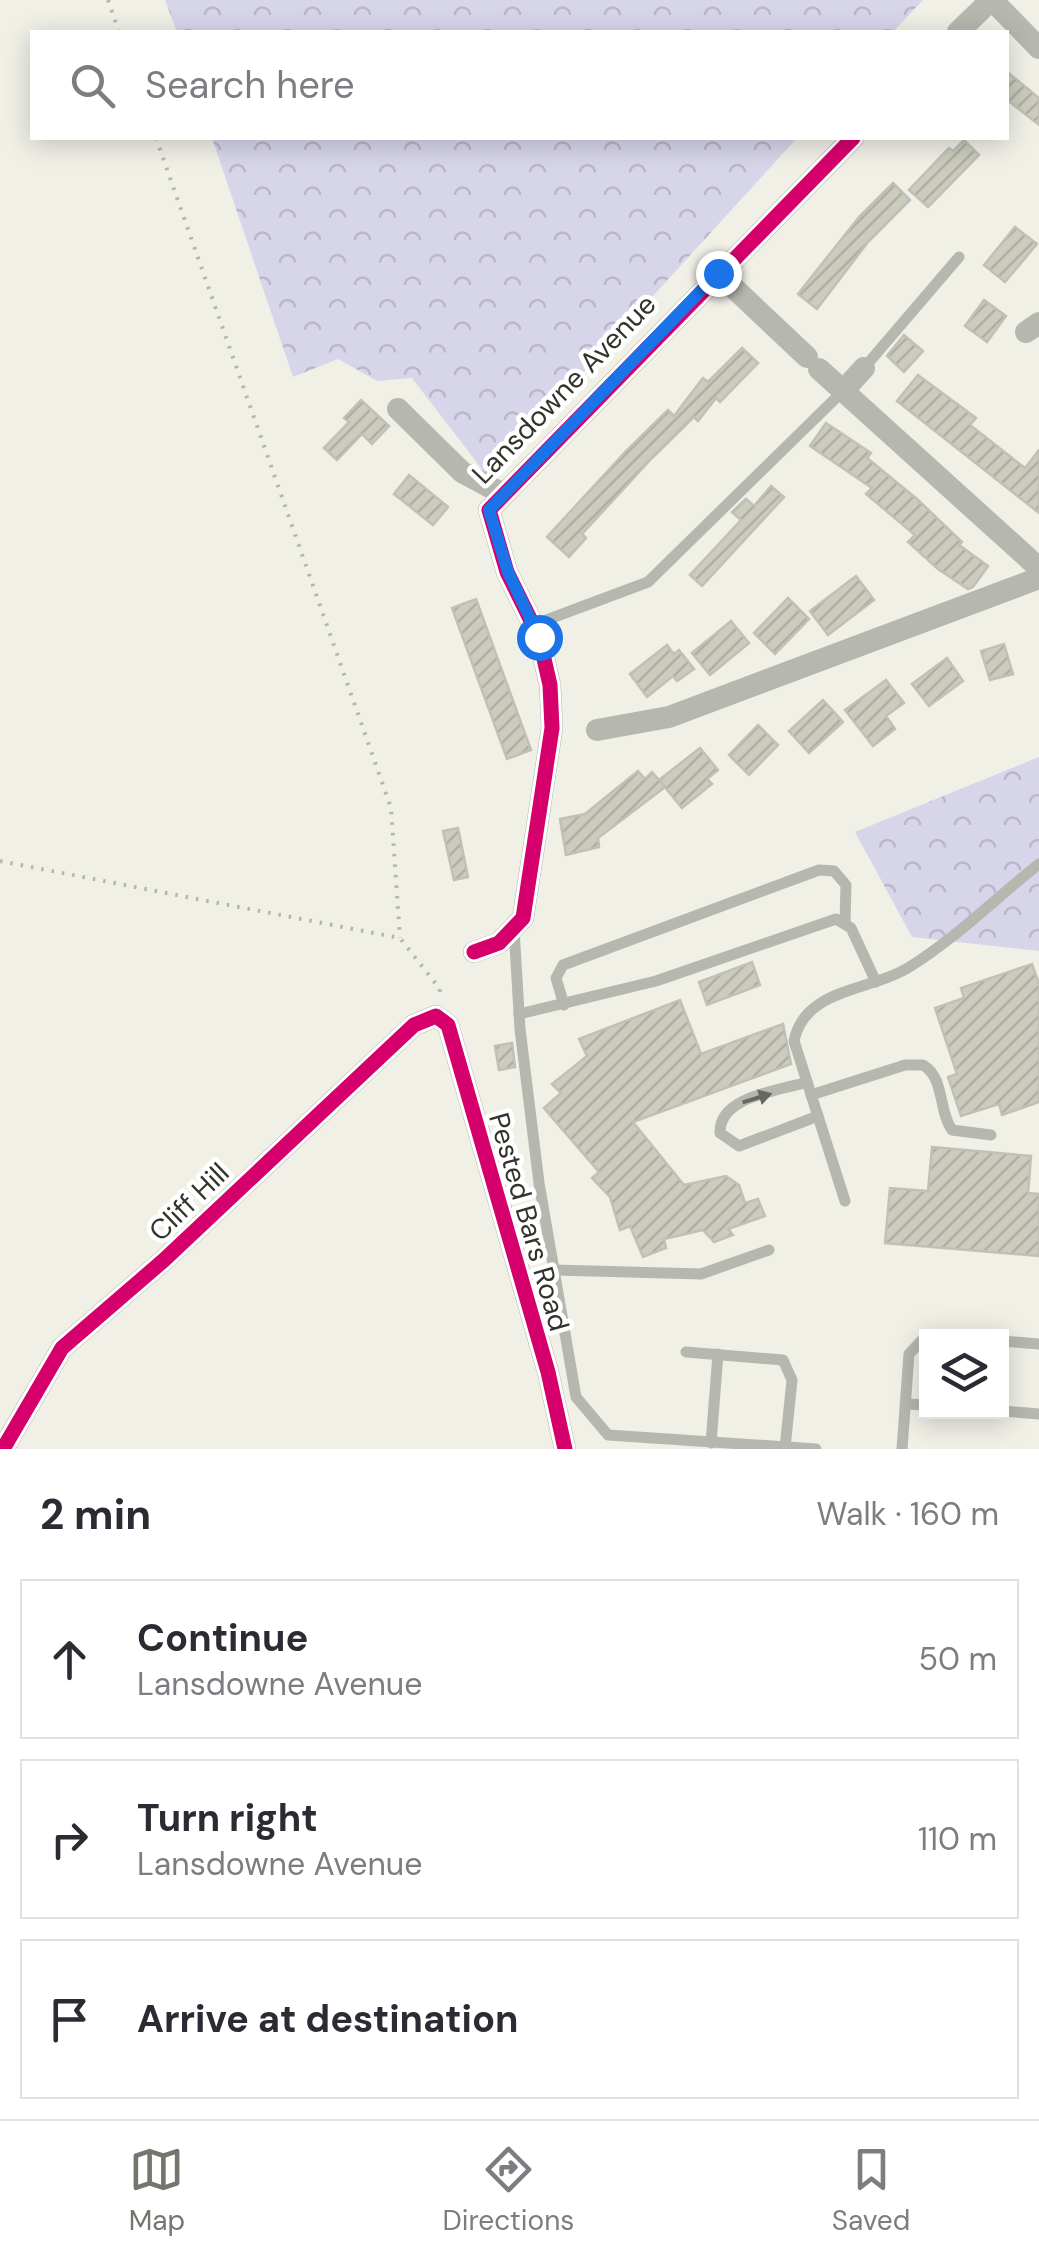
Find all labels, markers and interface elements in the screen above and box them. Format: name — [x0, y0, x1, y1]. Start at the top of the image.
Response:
search box — [30, 30, 1009, 140]
icon: search — [65, 58, 120, 113]
text: Search here — [145, 60, 355, 110]
route end — [696, 251, 742, 297]
street label: Lansdowne Avenue — [464, 286, 664, 492]
route start — [517, 615, 563, 661]
one-way arrow — [742, 1090, 772, 1105]
street label: Pested Bars Road — [480, 1109, 578, 1335]
street label: Cliff Hill — [141, 1155, 237, 1249]
map controls — [919, 1329, 1009, 1419]
button: layers — [919, 1329, 1009, 1419]
text: 2 min — [40, 1487, 151, 1542]
text: Walk · 160 m — [817, 1493, 999, 1535]
text: Continue — [137, 1613, 308, 1663]
icon: ahead — [42, 1632, 97, 1687]
text: 50 m — [919, 1638, 997, 1680]
text: Lansdowne Avenue — [137, 1663, 422, 1705]
text: Turn right — [137, 1793, 318, 1843]
icon: right — [42, 1812, 97, 1867]
text: 110 m — [918, 1818, 997, 1860]
text: Lansdowne Avenue — [137, 1843, 422, 1885]
icon: arrive — [42, 1992, 97, 2047]
text: Arrive at destination — [137, 1994, 519, 2044]
tab: Map — [129, 2142, 185, 2239]
tab: Directions — [443, 2142, 574, 2239]
tab: Saved — [832, 2142, 910, 2239]

